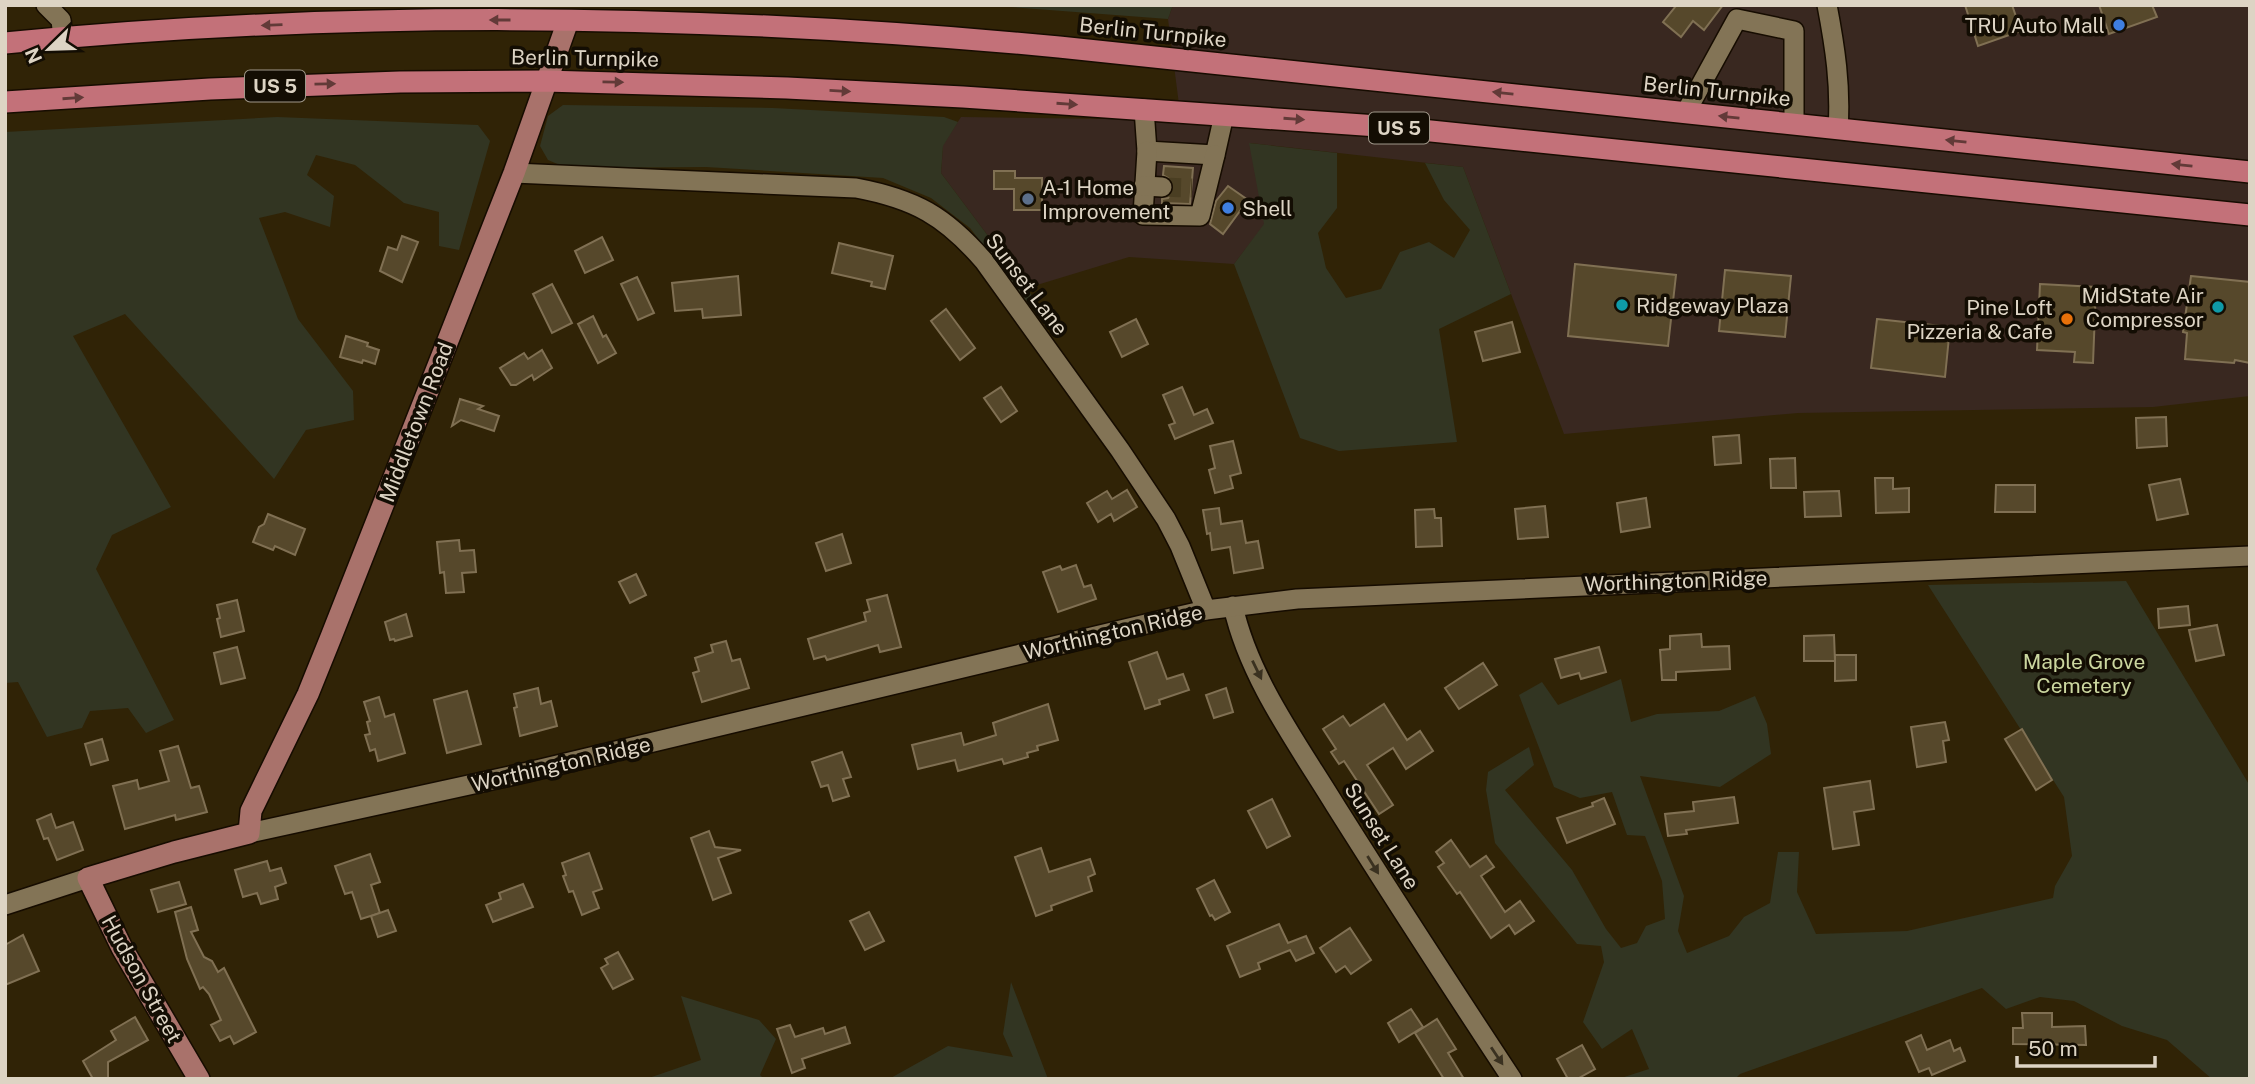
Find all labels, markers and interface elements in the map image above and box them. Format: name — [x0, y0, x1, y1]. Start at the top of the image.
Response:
street label: Berlin Turnpike — [1078, 12, 1228, 52]
place label: TRU Auto Mall — [1965, 13, 2105, 38]
north arrow — [14, 14, 84, 84]
one-way arrow — [488, 14, 510, 26]
marker: TRU Auto Mall — [2111, 17, 2127, 33]
one-way arrow — [261, 20, 283, 31]
street label: Berlin Turnpike — [511, 44, 659, 72]
text: N — [20, 45, 46, 67]
road number: US 5 — [245, 71, 305, 102]
street label: Berlin Turnpike — [1642, 71, 1792, 111]
one-way arrow — [602, 76, 624, 87]
one-way arrow — [314, 78, 336, 90]
one-way arrow — [830, 85, 852, 96]
one-way arrow — [1492, 87, 1514, 98]
one-way arrow — [63, 92, 85, 103]
one-way arrow — [1057, 99, 1079, 110]
one-way arrow — [1718, 111, 1740, 122]
road number: US 5 — [1369, 112, 1429, 144]
one-way arrow — [1284, 114, 1306, 125]
one-way arrow — [1944, 135, 1966, 146]
one-way arrow — [2171, 159, 2193, 170]
place label: A-1 Home Improvement — [1042, 175, 1171, 224]
marker: A-1 Home Improvement — [1020, 191, 1036, 207]
place label: Shell — [1242, 196, 1292, 221]
marker: Shell — [1220, 200, 1236, 216]
street label: Sunset Lane — [981, 228, 1073, 340]
place label: MidState Air Compressor — [2082, 283, 2204, 332]
place label: Ridgeway Plaza — [1636, 293, 1789, 318]
place label: Pine Loft Pizzeria & Cafe — [1906, 295, 2053, 344]
marker: Ridgeway Plaza — [1614, 297, 1630, 313]
marker: MidState Air Compressor — [2210, 299, 2226, 315]
marker: Pine Loft Pizzeria & Cafe — [2059, 311, 2075, 327]
street label: Middletown Road — [374, 339, 458, 505]
street label: Worthington Ridge — [1584, 565, 1768, 597]
street label: Worthington Ridge — [1021, 599, 1205, 665]
park label: Maple Grove Cemetery — [2023, 649, 2145, 698]
one-way arrow — [1251, 660, 1262, 680]
street label: Worthington Ridge — [469, 731, 653, 797]
street label: Sunset Lane — [1339, 778, 1425, 894]
one-way arrow — [1367, 855, 1380, 875]
street label: Hudson Street — [97, 911, 187, 1047]
scale bar — [2017, 1024, 2155, 1068]
text: 50 m — [2028, 1036, 2078, 1061]
one-way arrow — [1490, 1047, 1504, 1065]

